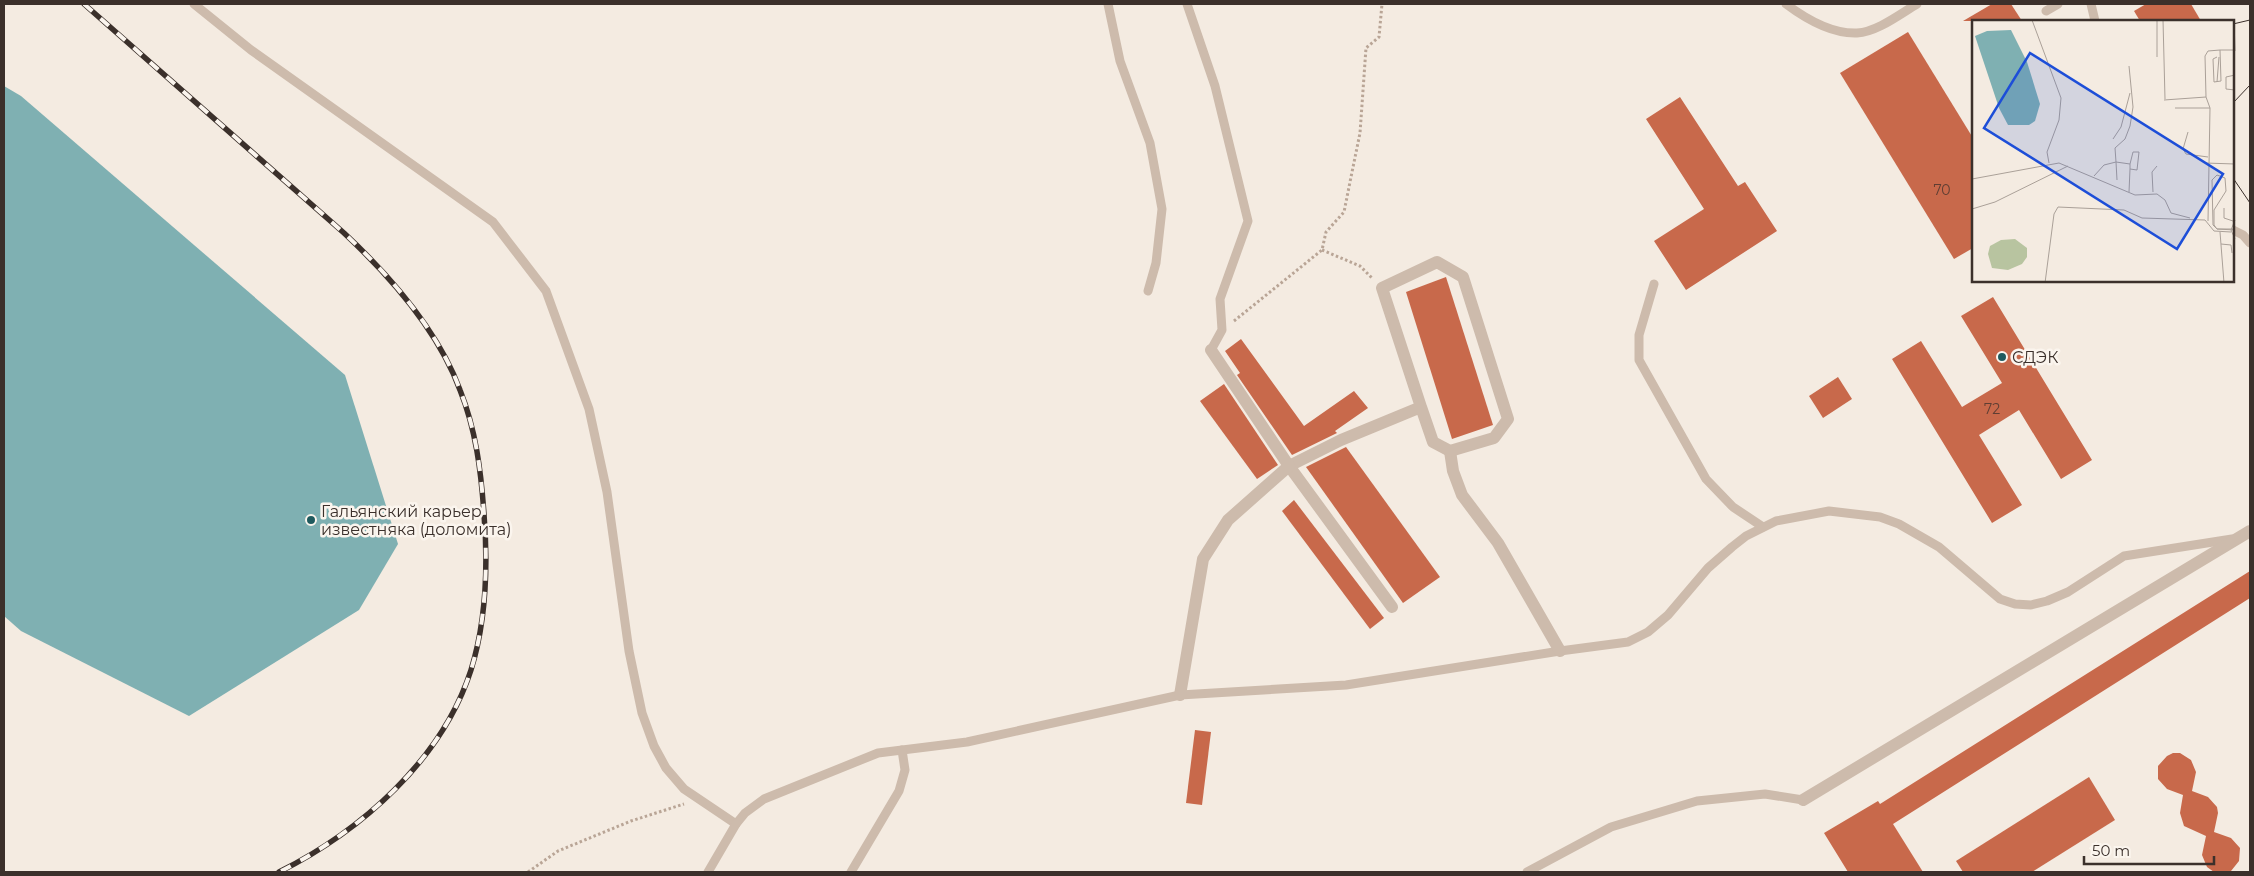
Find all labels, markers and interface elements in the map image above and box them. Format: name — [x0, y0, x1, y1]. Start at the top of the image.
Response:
inset map — [1972, 20, 2234, 282]
house number: 70 — [1933, 181, 1951, 199]
place label: СДЭК — [2012, 348, 2058, 367]
marker: СДЭК — [1996, 351, 2008, 363]
house number: 72 — [1984, 400, 2000, 418]
place label: Гальянский карьер известняка (доломита) — [321, 502, 511, 539]
marker: Гальянский карьер известняка (доломита) — [305, 514, 317, 526]
scale bar — [2084, 834, 2214, 866]
text: 50 m — [2092, 841, 2130, 860]

